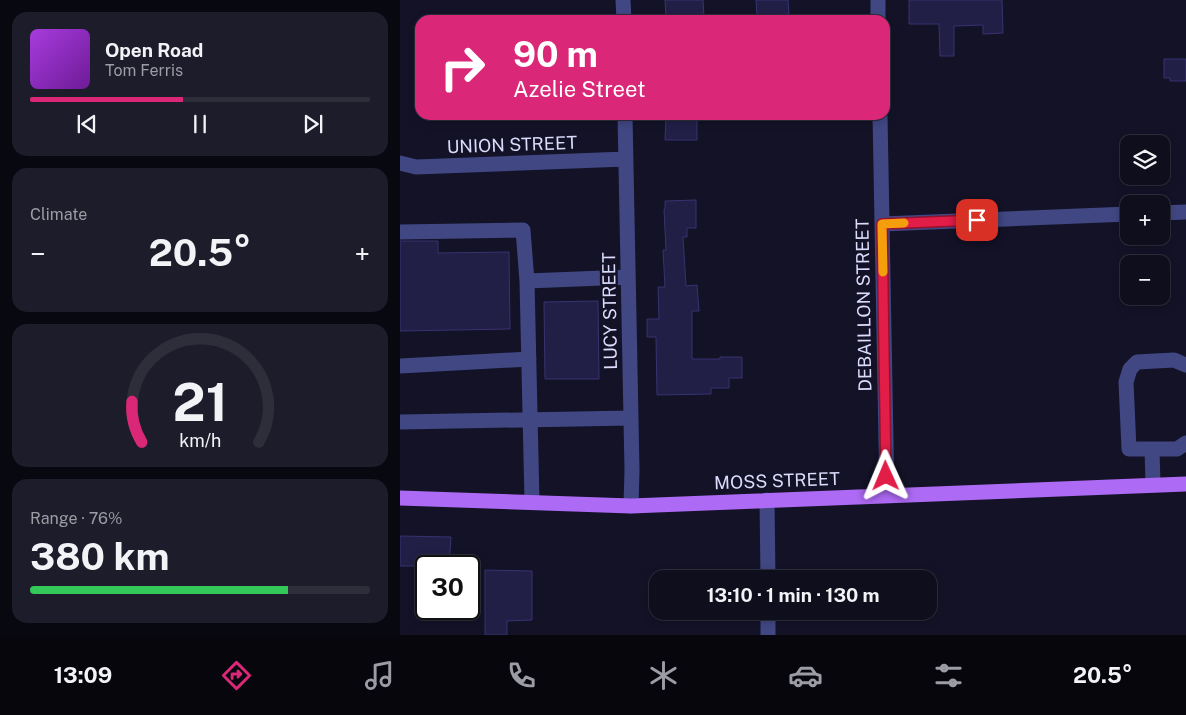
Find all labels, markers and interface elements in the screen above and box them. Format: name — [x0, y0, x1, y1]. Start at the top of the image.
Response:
text: 90 m — [513, 34, 598, 75]
icon: right — [430, 35, 495, 100]
text: Open Road — [105, 39, 203, 61]
text: Tom Ferris — [105, 61, 183, 80]
text: Azelie Street — [513, 76, 646, 102]
icon: previous — [73, 110, 101, 138]
icon: pause — [186, 110, 214, 138]
icon: next — [299, 110, 327, 138]
street label: UNION STREET — [446, 132, 578, 157]
map controls — [1120, 135, 1170, 305]
button: layers — [1120, 135, 1170, 185]
button: + — [1120, 195, 1170, 245]
pin — [956, 199, 998, 241]
text: Climate — [30, 205, 87, 224]
icon: arrive — [963, 206, 991, 234]
street label: DEBAILLON STREET — [851, 218, 876, 392]
text: 20.5° — [149, 230, 251, 275]
text: − — [30, 237, 46, 270]
text: + — [354, 237, 370, 270]
street label: LUCY STREET — [598, 252, 621, 370]
button: − — [1120, 255, 1170, 305]
text: 21 — [172, 372, 228, 433]
text: km/h — [179, 430, 221, 451]
position arrow — [859, 449, 911, 501]
street label: MOSS STREET — [714, 468, 841, 493]
text: Range · 76% — [30, 509, 122, 528]
text: 380 km — [30, 534, 170, 579]
speed limit sign: 30 — [415, 555, 480, 620]
text: 13:10 · 1 min · 130 m — [706, 584, 880, 606]
icon: directions — [219, 658, 254, 693]
icon: music — [362, 658, 397, 693]
icon: phone — [504, 658, 539, 693]
icon: climate — [646, 658, 681, 693]
icon: car — [788, 658, 823, 693]
icon: filters — [931, 658, 966, 693]
text: 13:09 — [54, 662, 112, 688]
text: 20.5° — [1073, 662, 1132, 688]

